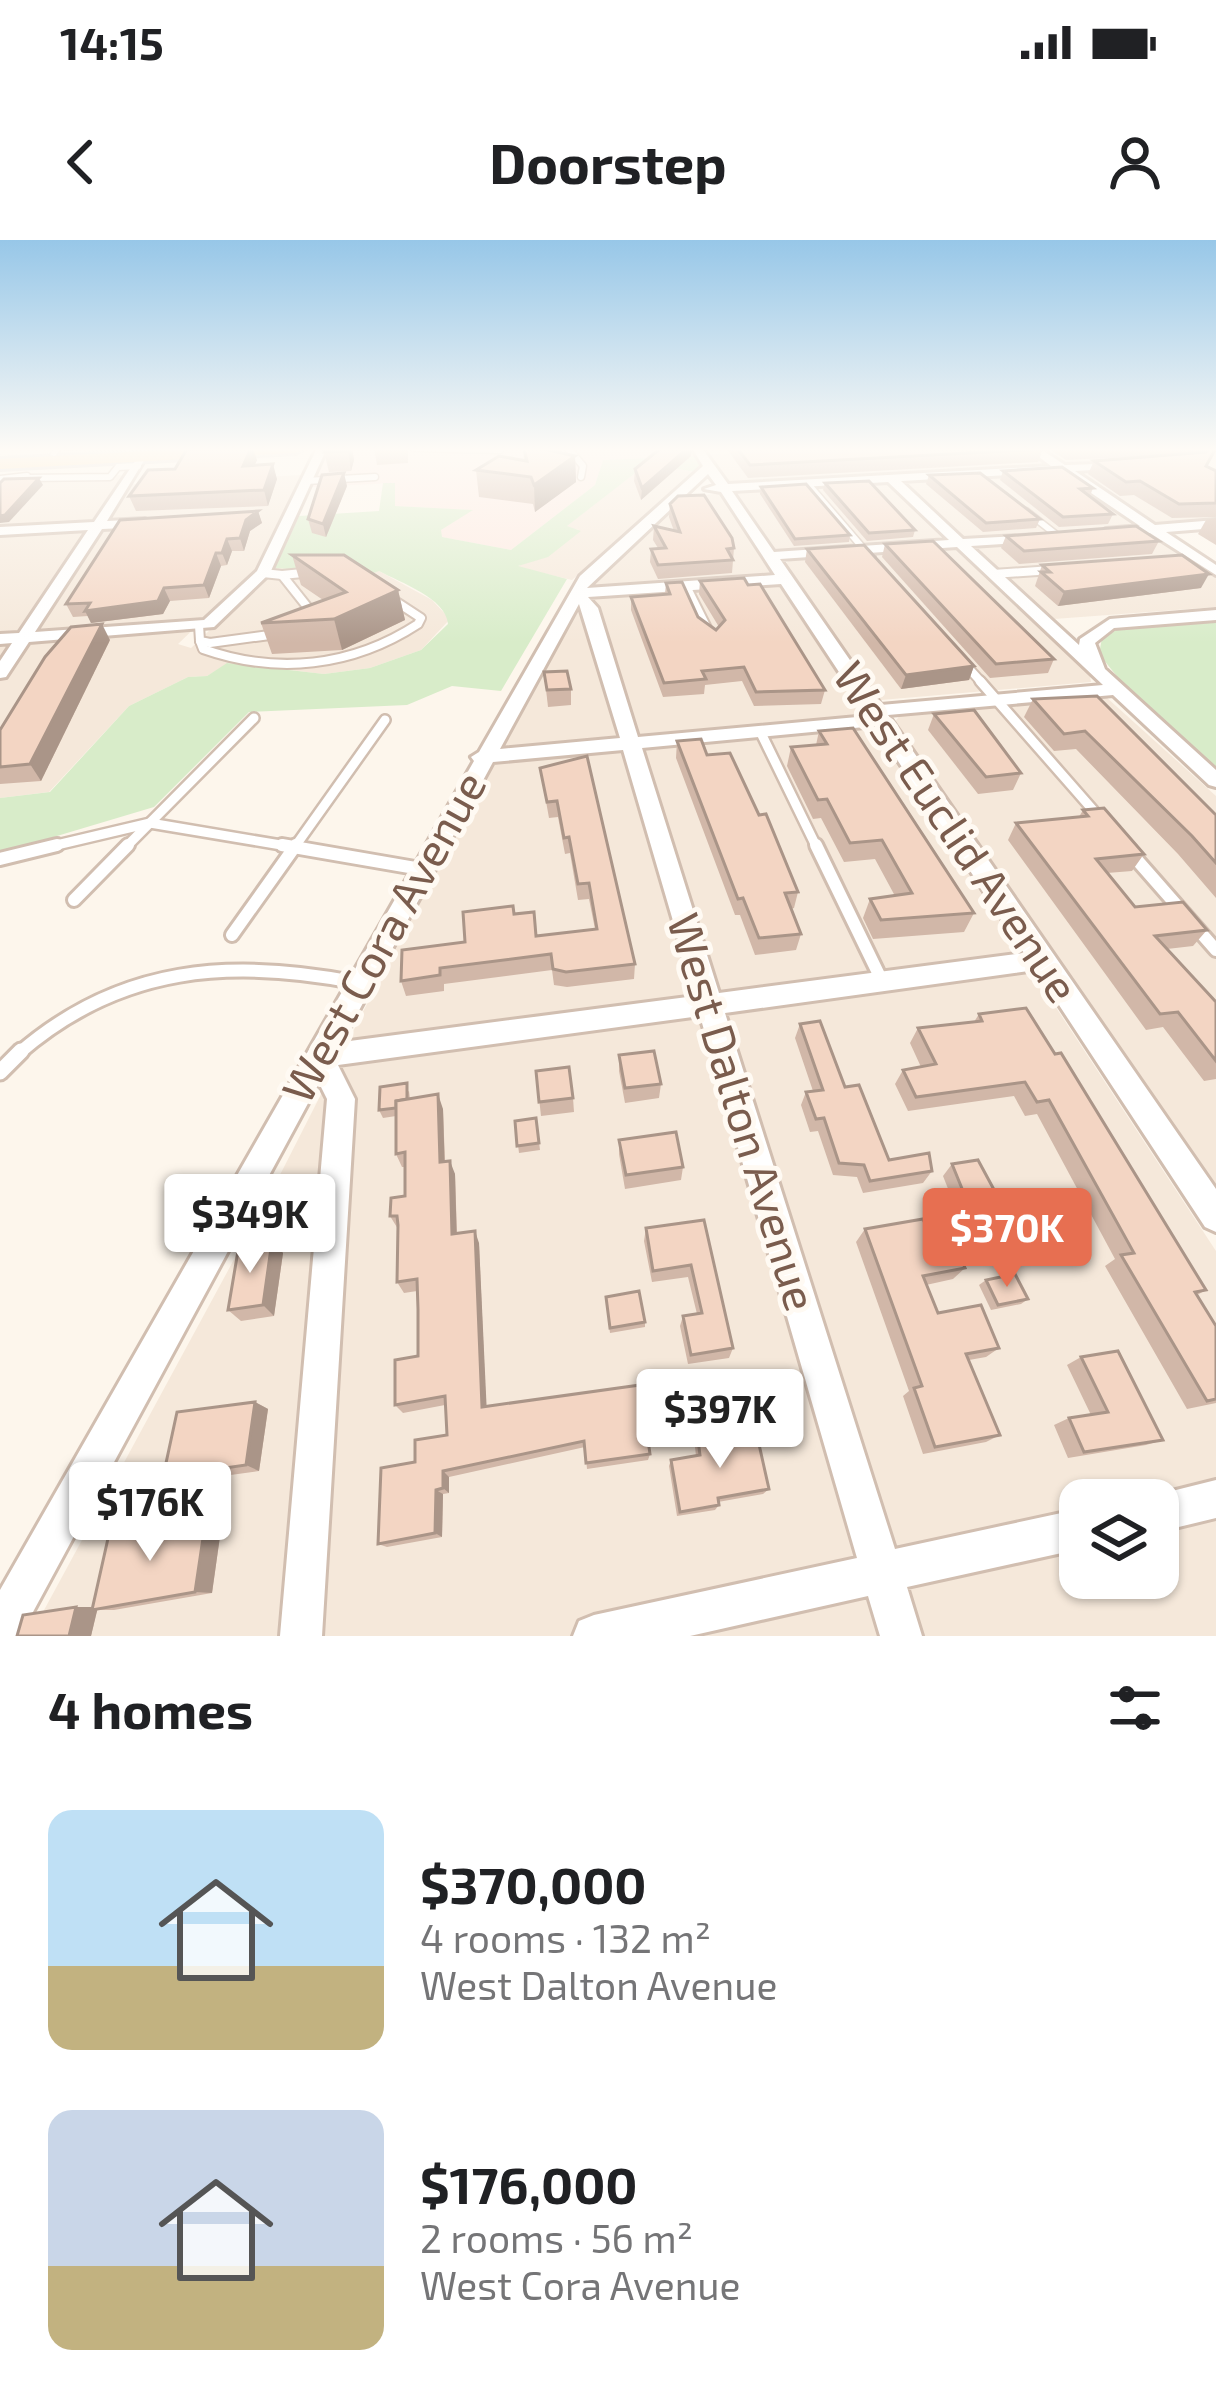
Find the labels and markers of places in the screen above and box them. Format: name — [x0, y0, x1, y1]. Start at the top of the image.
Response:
pin: $349K — [166, 1174, 334, 1276]
pin: $370K — [923, 1188, 1091, 1290]
pin: $397K — [636, 1369, 804, 1471]
pin: $176K — [66, 1462, 234, 1564]

